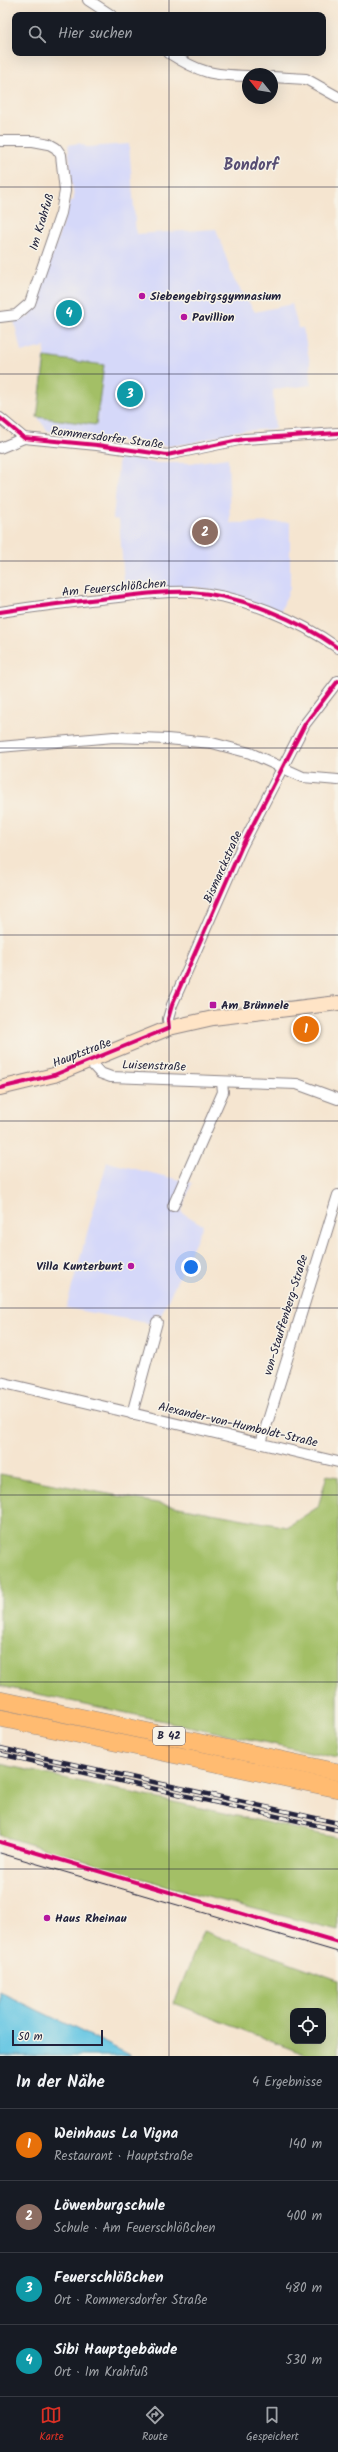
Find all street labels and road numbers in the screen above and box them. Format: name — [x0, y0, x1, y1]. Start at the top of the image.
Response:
street label: Im Krahfuß — [24, 191, 60, 253]
street label: Rommersdorfer Straße — [50, 422, 165, 454]
street label: Am Feuerschlößchen — [61, 574, 167, 602]
street label: Bismarckstraße — [199, 827, 248, 906]
street label: Hauptstraße — [50, 1033, 115, 1073]
street label: Luisenstraße — [122, 1055, 187, 1077]
street label: von-Stauffenberg-Straße — [259, 1252, 314, 1378]
street label: Alexander-von-Humboldt-Straße — [156, 1397, 320, 1453]
road number: B 42 — [153, 1727, 185, 1745]

